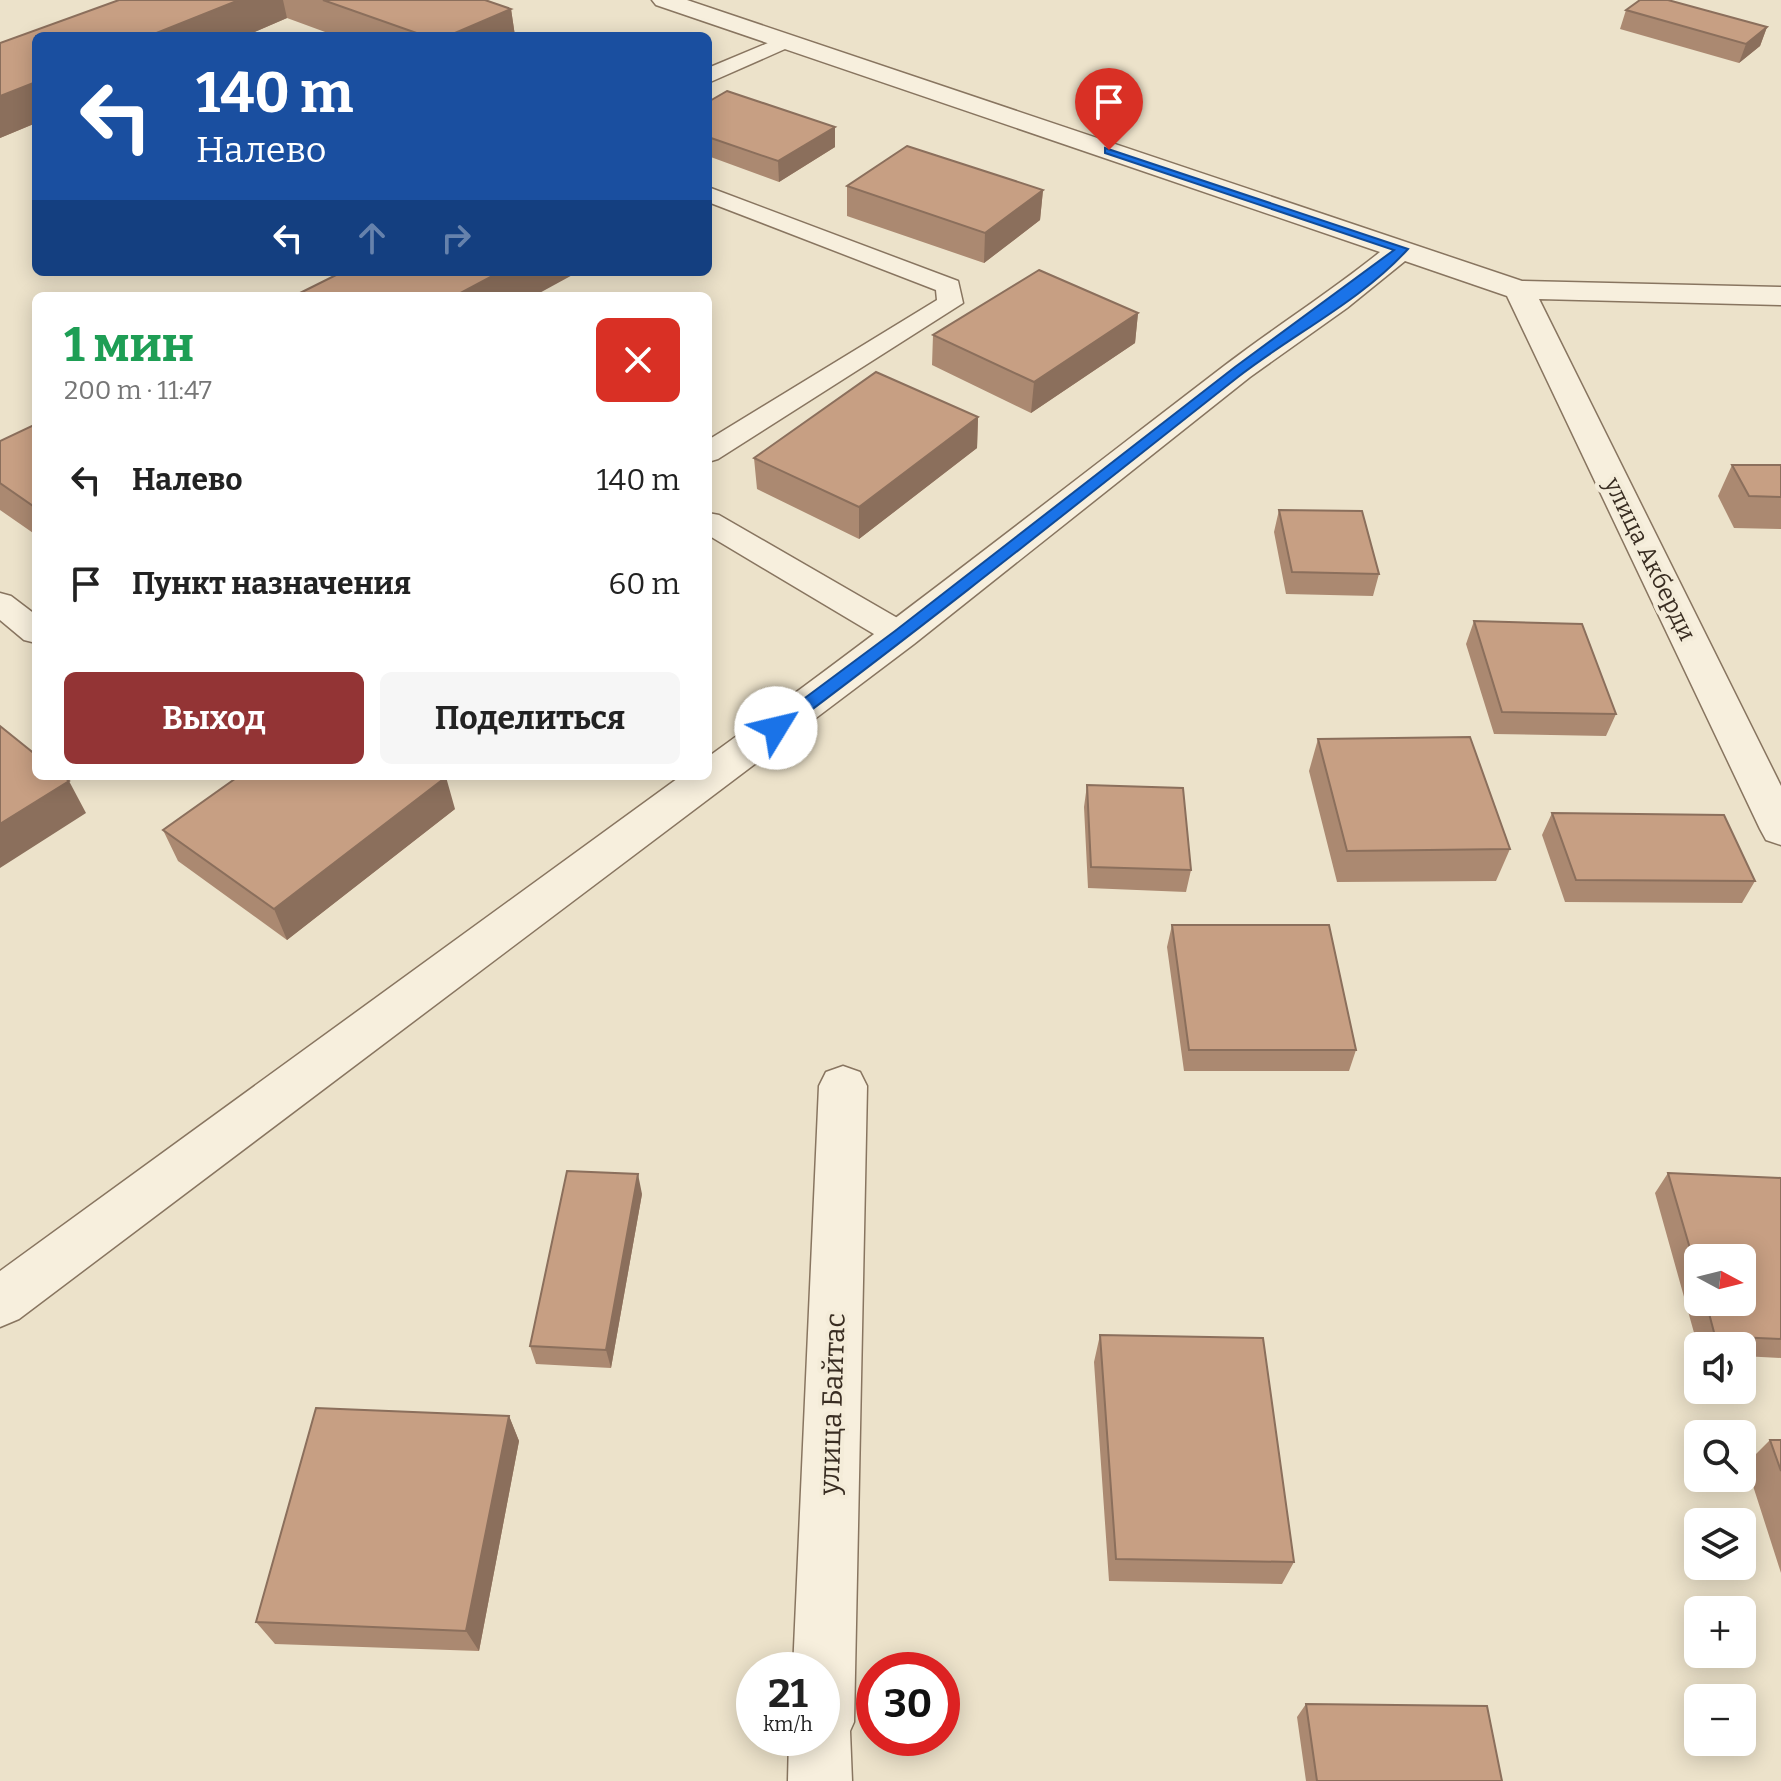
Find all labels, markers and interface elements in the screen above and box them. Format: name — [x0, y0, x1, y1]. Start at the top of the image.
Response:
text: 140 m — [196, 60, 353, 127]
icon: left — [64, 64, 168, 168]
pin — [1075, 68, 1143, 150]
icon: arrive — [1087, 80, 1131, 124]
text: Налево — [196, 128, 327, 172]
icon: left — [266, 216, 310, 260]
icon: ahead — [350, 216, 394, 260]
icon: right — [434, 216, 478, 260]
text: 1 мин — [64, 316, 194, 374]
button: close — [596, 318, 680, 402]
text: 200 m · 11:47 — [64, 375, 212, 406]
icon: left — [64, 458, 108, 502]
text: Налево — [132, 462, 243, 498]
text: 140 m — [596, 462, 680, 498]
street label: улица Акберди — [1598, 472, 1702, 645]
icon: arrive — [64, 562, 108, 606]
text: Пункт назначения — [132, 566, 411, 602]
text: 60 m — [609, 566, 680, 602]
button: Выход — [64, 672, 364, 764]
button: Поделиться — [380, 672, 680, 764]
position arrow — [734, 686, 818, 770]
north arrow — [1684, 1244, 1756, 1316]
map controls — [1684, 1244, 1756, 1756]
street label: улица Байтас — [812, 1313, 852, 1496]
button: sound — [1684, 1332, 1756, 1404]
button: search — [1684, 1420, 1756, 1492]
button: layers — [1684, 1508, 1756, 1580]
button: + — [1684, 1596, 1756, 1668]
speed limit sign: 30 — [856, 1652, 960, 1756]
text: 21 — [768, 1670, 808, 1718]
button: − — [1684, 1684, 1756, 1756]
text: km/h — [763, 1712, 813, 1736]

